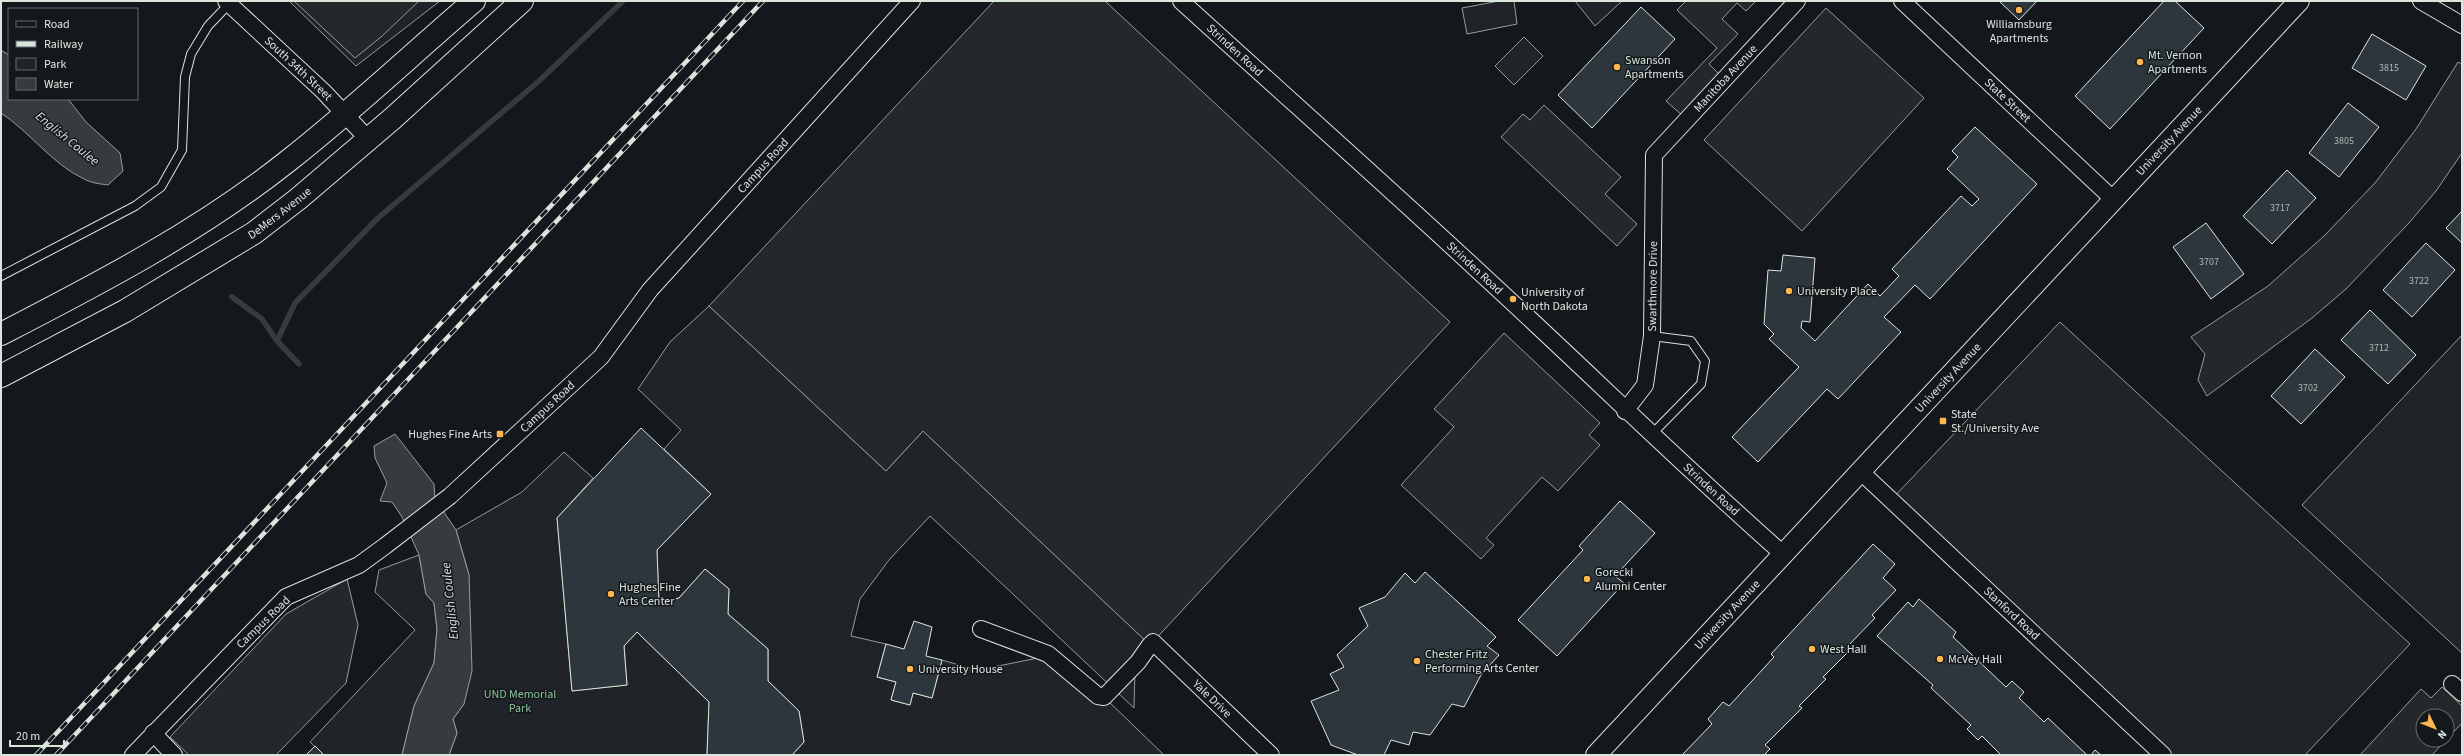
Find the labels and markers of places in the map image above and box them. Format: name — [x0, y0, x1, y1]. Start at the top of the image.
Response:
marker: Williamsburg Apartments — [2014, 5, 2024, 15]
place label: Williamsburg Apartments — [1986, 16, 2052, 47]
place label: Mt. Vernon Apartments — [2148, 47, 2207, 78]
place label: Swanson Apartments — [1625, 52, 1684, 83]
marker: Mt. Vernon Apartments — [2135, 57, 2145, 67]
marker: Swanson Apartments — [1612, 62, 1622, 72]
place label: University Place — [1797, 283, 1877, 300]
place label: University of North Dakota — [1521, 284, 1588, 315]
marker: University Place — [1784, 286, 1794, 296]
marker: University of North Dakota — [1508, 294, 1518, 304]
place label: State St./University Ave — [1951, 406, 2039, 437]
marker: State St./University Ave — [1938, 416, 1948, 426]
place label: Hughes Fine Arts — [408, 426, 492, 443]
marker: Hughes Fine Arts — [495, 429, 505, 439]
place label: Gorecki Alumni Center — [1595, 564, 1667, 595]
marker: Gorecki Alumni Center — [1582, 574, 1592, 584]
place label: Hughes Fine Arts Center — [619, 579, 681, 610]
marker: Hughes Fine Arts Center — [606, 589, 616, 599]
place label: West Hall — [1820, 641, 1867, 658]
marker: West Hall — [1807, 644, 1817, 654]
place label: Chester Fritz Performing Arts Center — [1425, 646, 1540, 677]
place label: McVey Hall — [1948, 651, 2002, 668]
marker: McVey Hall — [1935, 654, 1945, 664]
marker: Chester Fritz Performing Arts Center — [1412, 656, 1422, 666]
place label: University House — [918, 661, 1003, 678]
marker: University House — [905, 664, 915, 674]

